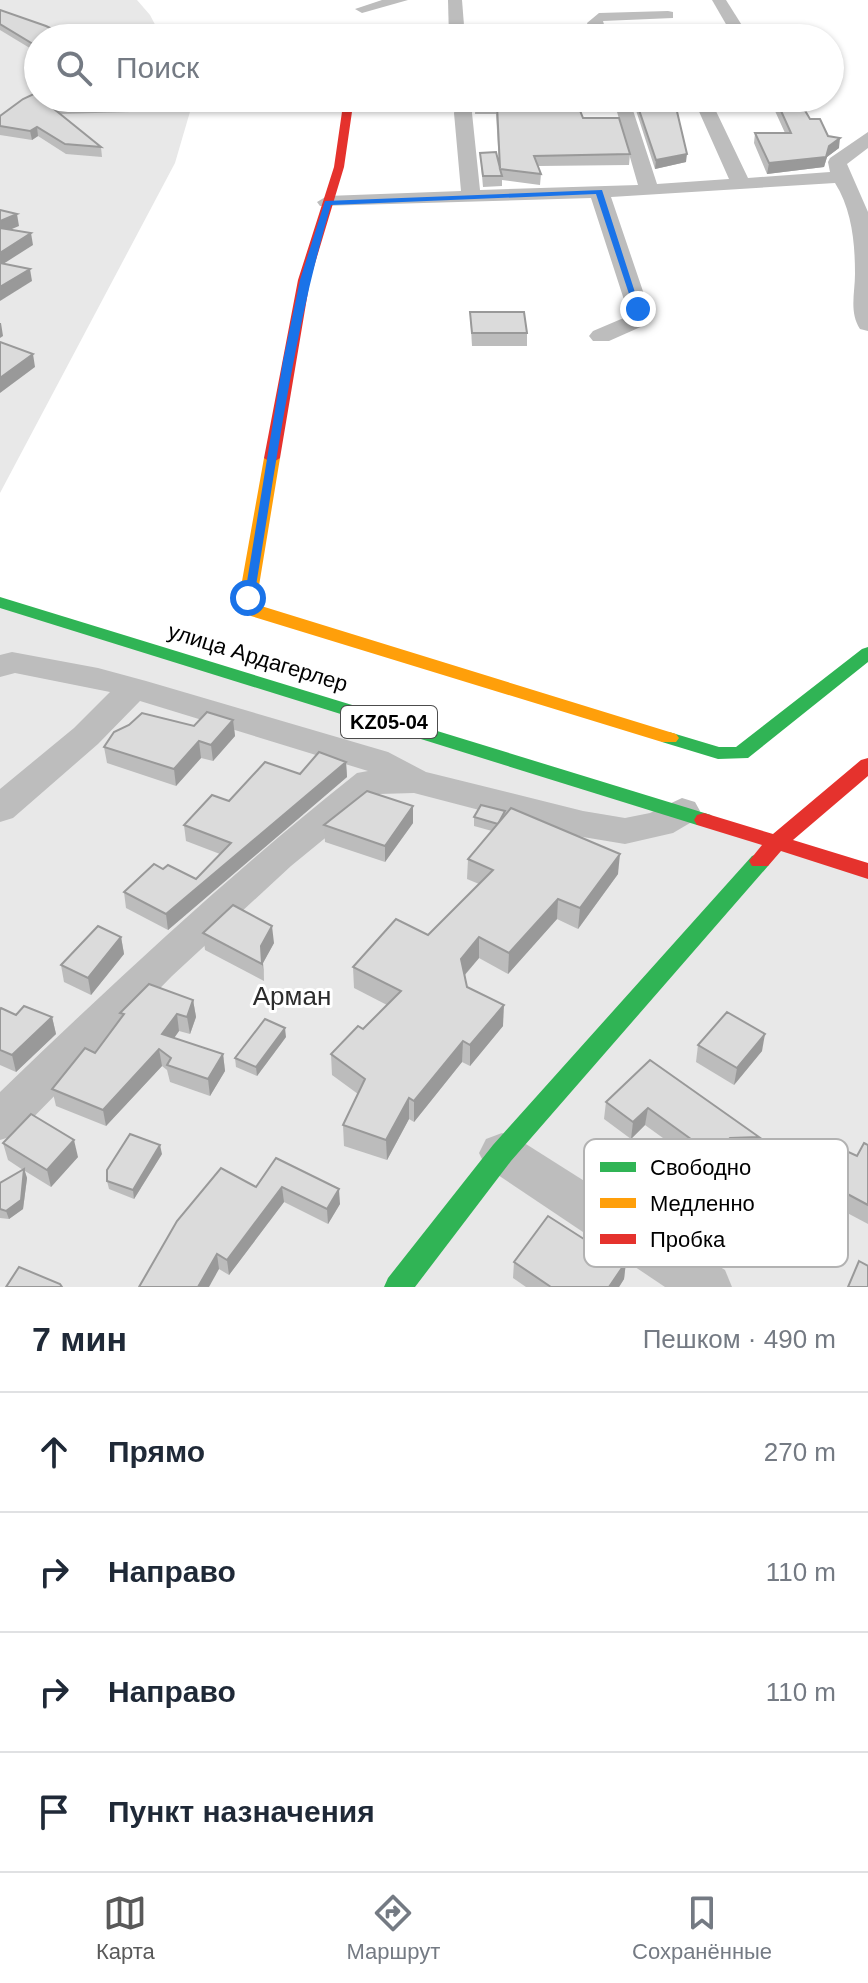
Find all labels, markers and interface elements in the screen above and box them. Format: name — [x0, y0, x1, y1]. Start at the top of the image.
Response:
search box — [24, 24, 844, 112]
icon: search — [52, 46, 96, 90]
text: Поиск — [116, 51, 199, 84]
route end — [620, 291, 656, 327]
route start — [230, 580, 266, 616]
street label: улица Ардагерлер — [165, 618, 351, 697]
road number: KZ05-04 — [341, 706, 437, 738]
park label: Арман — [253, 981, 331, 1011]
legend — [584, 1139, 848, 1267]
text: Свободно — [650, 1155, 751, 1180]
text: Медленно — [650, 1191, 755, 1216]
text: Пробка — [650, 1227, 726, 1252]
text: 7 мин — [32, 1320, 127, 1358]
text: Пешком · 490 m — [643, 1324, 836, 1354]
icon: ahead — [32, 1430, 76, 1474]
text: Прямо — [108, 1435, 205, 1468]
text: 270 m — [764, 1437, 836, 1467]
icon: right — [32, 1550, 76, 1594]
text: Направо — [108, 1555, 236, 1588]
text: 110 m — [766, 1557, 836, 1587]
icon: right — [32, 1670, 76, 1714]
text: Направо — [108, 1675, 236, 1708]
text: 110 m — [766, 1677, 836, 1707]
icon: arrive — [32, 1790, 76, 1834]
text: Пункт назначения — [108, 1795, 375, 1828]
tab: Карта — [96, 1891, 155, 1965]
tab: Маршрут — [347, 1891, 440, 1965]
tab: Сохранённые — [632, 1891, 772, 1965]

